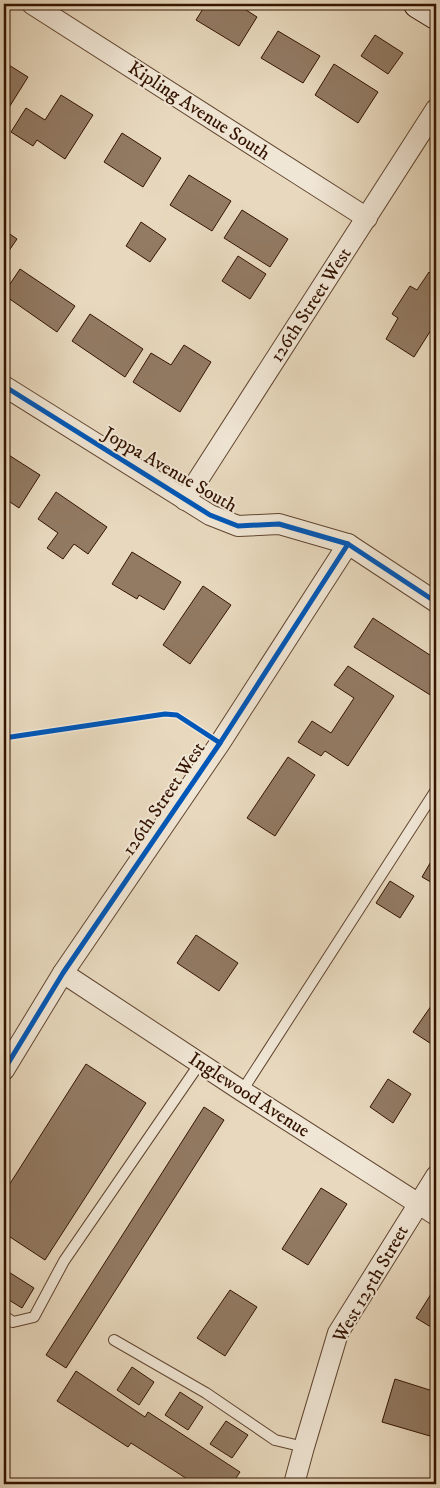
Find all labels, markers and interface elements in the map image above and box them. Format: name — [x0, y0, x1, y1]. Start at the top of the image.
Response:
street label: Kipling Avenue South — [124, 56, 274, 166]
street label: 126th Street West — [265, 243, 357, 367]
street label: Joppa Avenue South — [97, 421, 241, 518]
street label: 126th Street West — [118, 738, 210, 860]
street label: Inglewood Avenue — [184, 1047, 314, 1143]
street label: West 125th Street — [328, 1221, 414, 1348]

